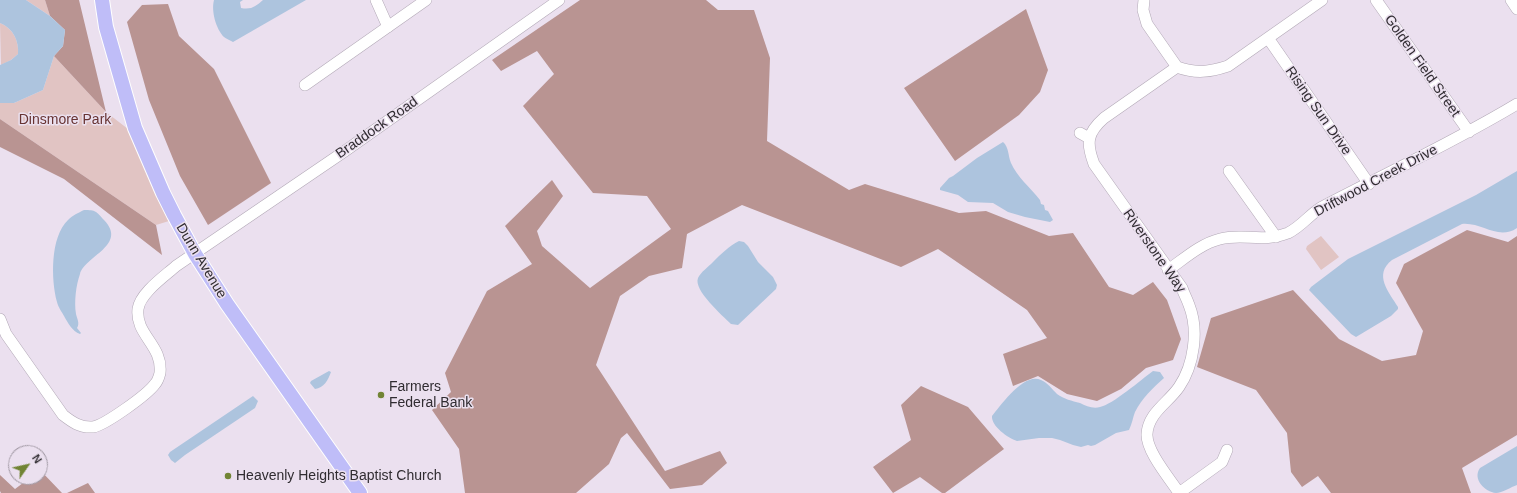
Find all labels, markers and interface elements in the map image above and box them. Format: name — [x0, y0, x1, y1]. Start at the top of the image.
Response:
street label: Golden Field Street — [1381, 12, 1463, 120]
street label: Rising Sun Drive — [1281, 63, 1355, 159]
street label: Braddock Road — [333, 93, 421, 163]
park label: Dinsmore Park — [19, 112, 111, 128]
street label: Driftwood Creek Drive — [1312, 141, 1440, 221]
street label: Riverstone Way — [1119, 206, 1189, 296]
street label: Dunn Avenue — [172, 220, 230, 302]
place label: Farmers Federal Bank — [389, 379, 472, 412]
marker: Farmers Federal Bank — [376, 390, 386, 400]
north arrow — [8, 445, 48, 485]
text: N — [30, 452, 44, 465]
place label: Heavenly Heights Baptist Church — [236, 468, 441, 484]
marker: Heavenly Heights Baptist Church — [223, 471, 233, 481]

